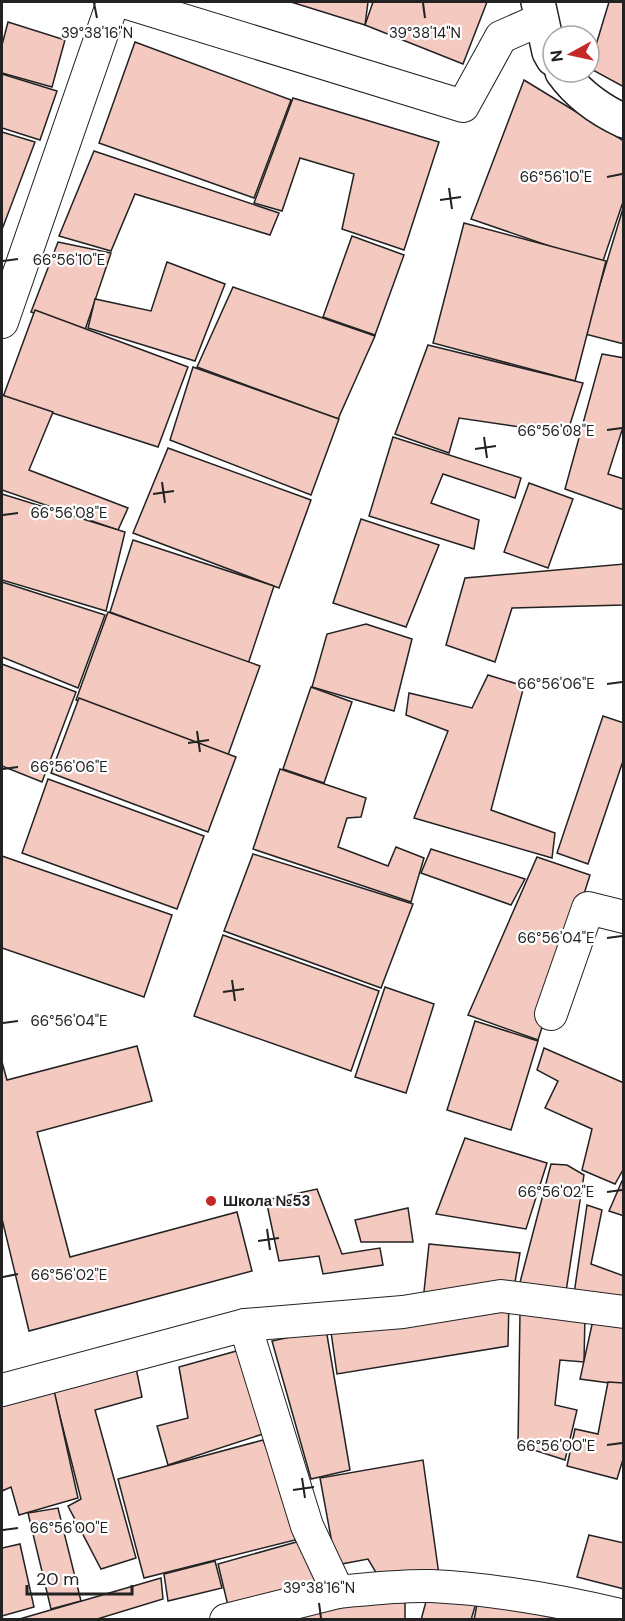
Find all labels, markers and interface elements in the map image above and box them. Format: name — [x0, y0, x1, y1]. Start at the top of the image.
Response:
text: 39°38'16"N — [61, 23, 133, 43]
text: 39°38'14"N — [389, 23, 461, 43]
north arrow — [541, 24, 601, 84]
text: N — [545, 49, 568, 63]
text: 66°56'10"E — [520, 167, 592, 187]
text: 66°56'10"E — [33, 250, 105, 270]
text: 66°56'08"E — [517, 421, 595, 441]
text: 66°56'08"E — [30, 503, 108, 523]
text: 66°56'06"E — [517, 674, 595, 694]
text: 66°56'06"E — [30, 757, 108, 777]
text: 66°56'04"E — [517, 928, 595, 948]
text: 66°56'04"E — [30, 1011, 108, 1031]
text: 66°56'02"E — [518, 1182, 594, 1202]
place label: Школа №53 — [223, 1191, 311, 1211]
marker: Школа №53 — [204, 1194, 218, 1208]
text: 66°56'02"E — [31, 1265, 107, 1285]
text: 66°56'00"E — [517, 1436, 595, 1456]
text: 66°56'00"E — [30, 1518, 108, 1538]
scale bar — [27, 1558, 132, 1596]
text: 20 m — [36, 1567, 79, 1591]
text: 39°38'16"N — [283, 1578, 355, 1598]

